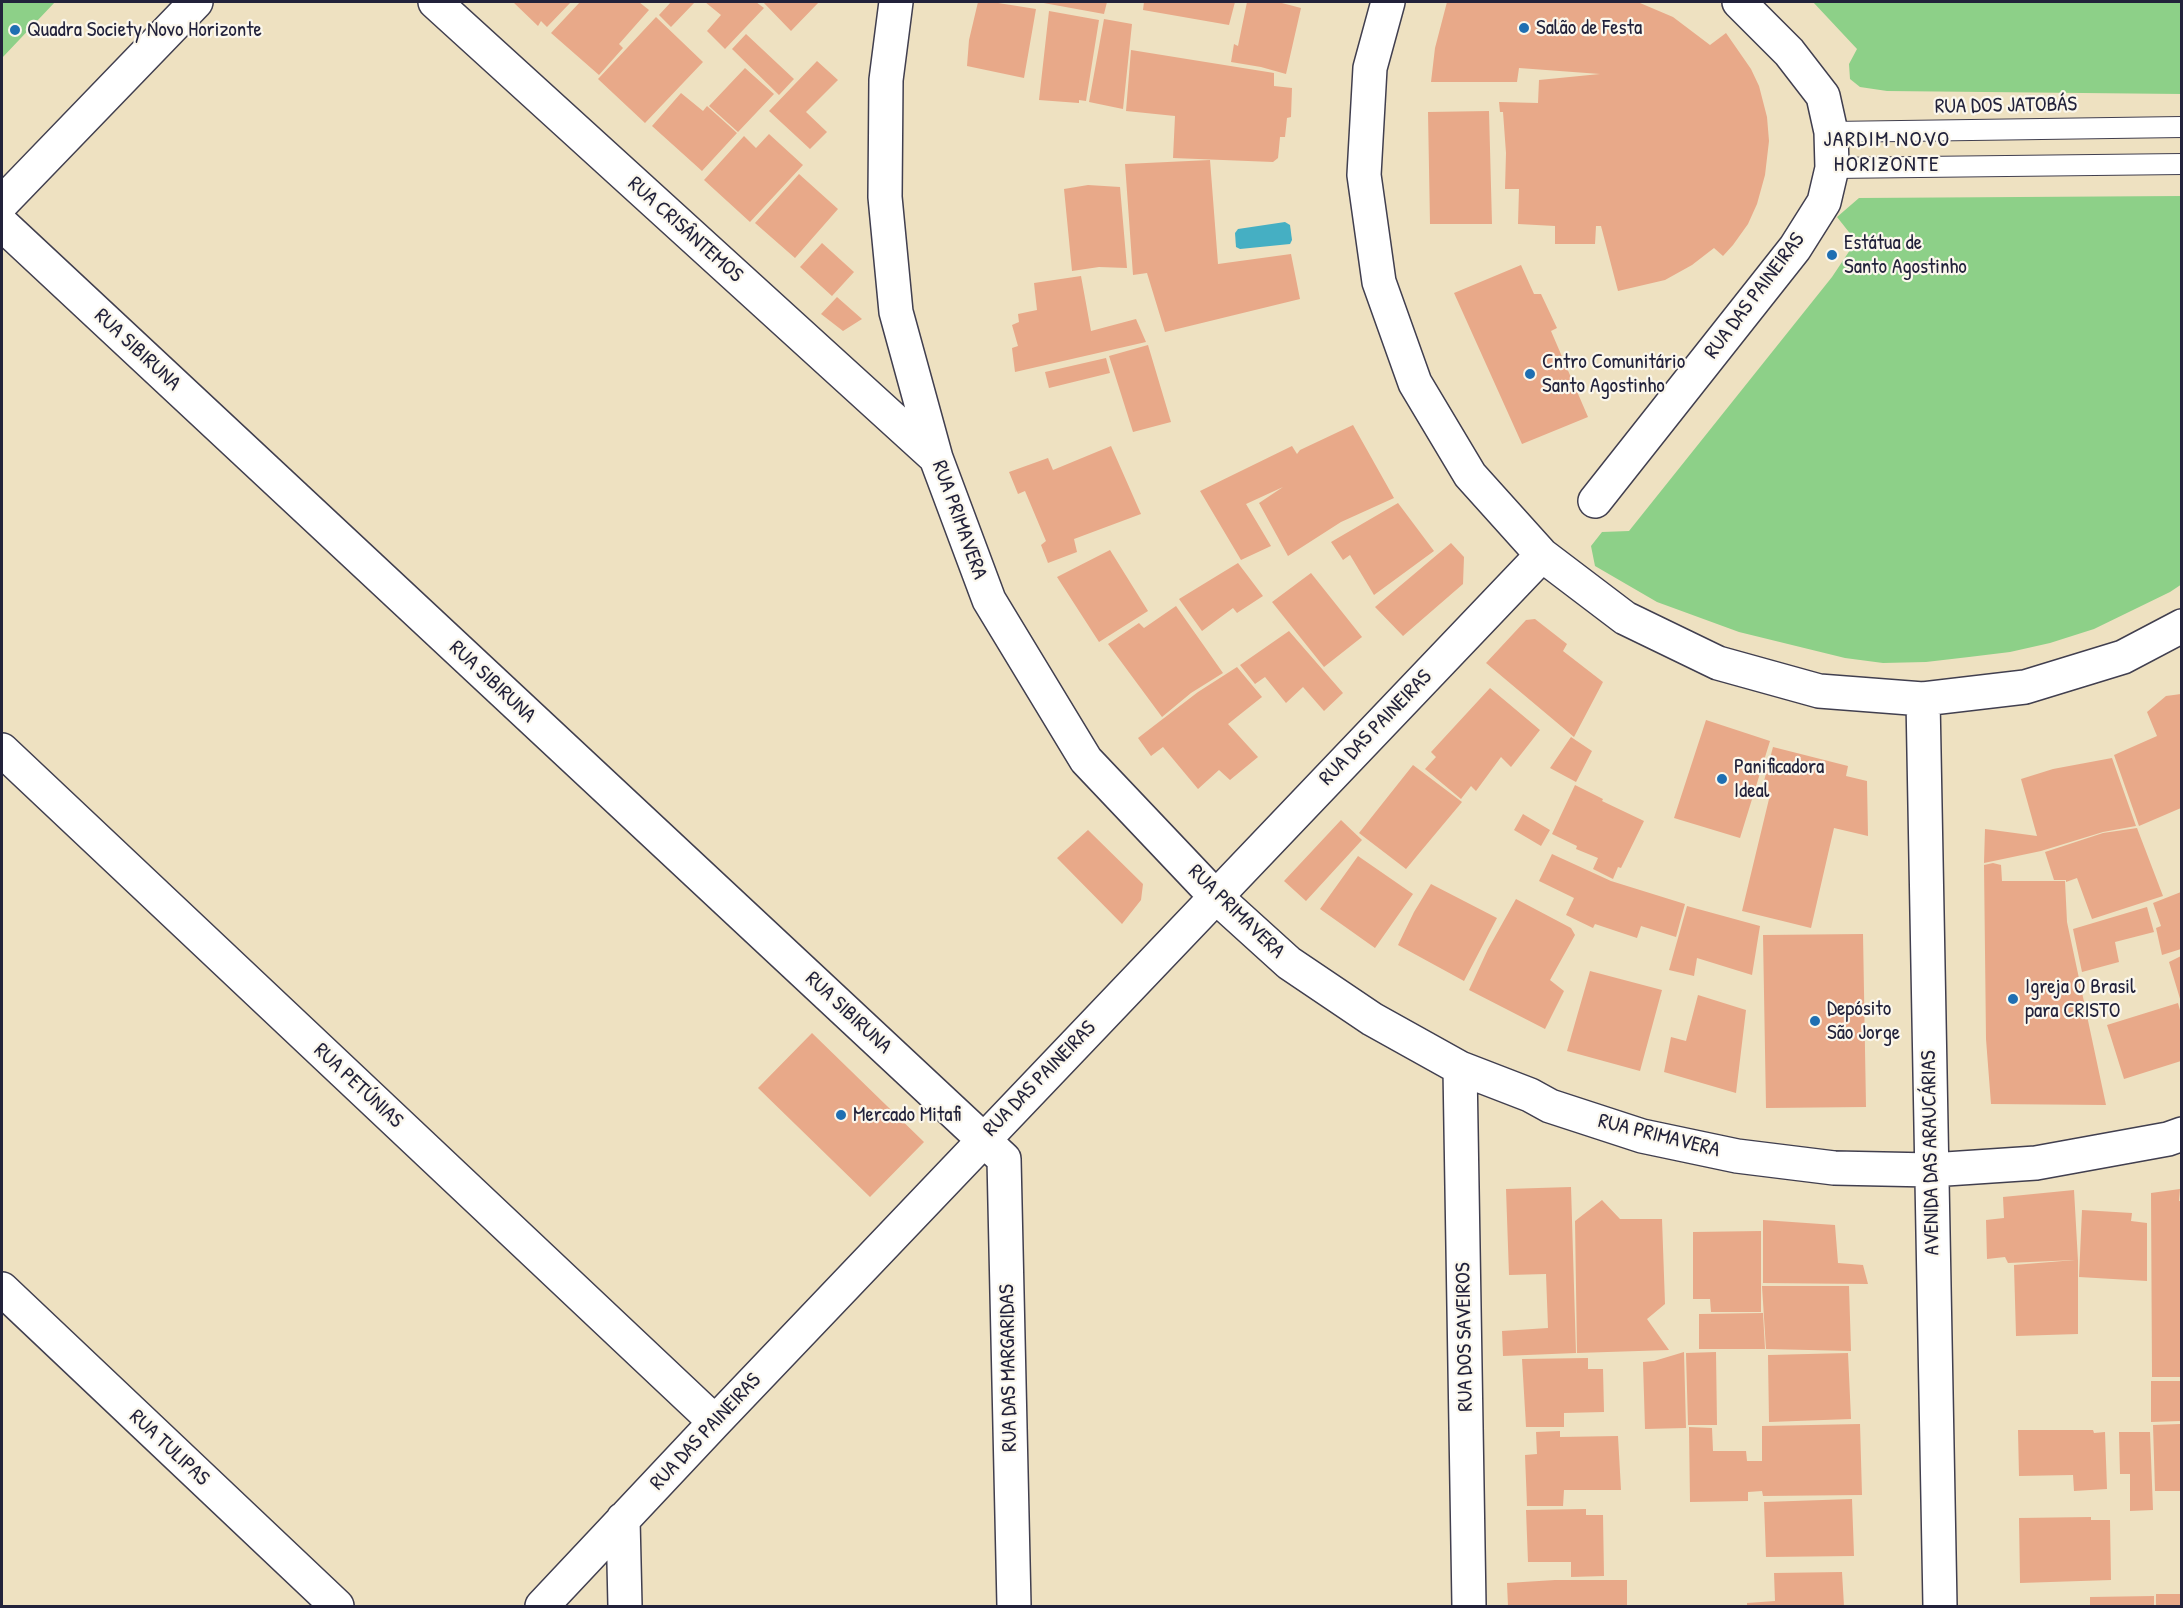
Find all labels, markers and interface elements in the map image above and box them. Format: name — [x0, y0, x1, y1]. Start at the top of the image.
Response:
place label: Salão de Festa — [1536, 15, 1642, 41]
place label: Quadra Society Novo Horizonte — [27, 17, 262, 43]
marker: Salão de Festa — [1517, 21, 1531, 35]
marker: Quadra Society Novo Horizonte — [8, 23, 22, 37]
street label: RUA DOS JATOBÁS — [1935, 92, 2077, 120]
district label: JARDIM NOVO HORIZONTE — [1823, 127, 1951, 178]
street label: RUA CRISÂNTEMOS — [622, 172, 748, 288]
street label: RUA DAS PAINEIRAS — [1700, 228, 1810, 364]
place label: Estátua de Santo Agostinho — [1844, 230, 1967, 280]
marker: Estátua de Santo Agostinho — [1825, 248, 1839, 262]
street label: RUA SIBIRUNA — [89, 304, 185, 396]
place label: Cntro Comunitário Santo Agostinho — [1542, 349, 1685, 399]
marker: Cntro Comunitário Santo Agostinho — [1523, 367, 1537, 381]
street label: RUA PRIMAVERA — [926, 457, 992, 583]
street label: RUA SIBIRUNA — [444, 636, 540, 728]
street label: RUA DAS PAINEIRAS — [1315, 665, 1437, 791]
place label: Panificadora Ideal — [1734, 754, 1824, 804]
marker: Panificadora Ideal — [1715, 772, 1729, 786]
street label: RUA PRIMAVERA — [1183, 860, 1289, 964]
street label: RUA SIBIRUNA — [800, 967, 896, 1059]
place label: Igreja O Brasil para CRISTO — [2025, 974, 2136, 1024]
marker: Igreja O Brasil para CRISTO — [2006, 992, 2020, 1006]
place label: Depósito São Jorge — [1827, 996, 1900, 1046]
marker: Depósito São Jorge — [1808, 1014, 1822, 1028]
street label: RUA DAS PAINEIRAS — [979, 1016, 1101, 1142]
street label: RUA PETÚNIAS — [308, 1038, 408, 1134]
street label: AVENIDA DAS ARAUCÁRIAS — [1917, 1050, 1945, 1256]
place label: Mercado Mitafi — [853, 1102, 961, 1128]
marker: Mercado Mitafi — [834, 1108, 848, 1122]
street label: RUA PRIMAVERA — [1596, 1109, 1722, 1163]
street label: RUA DOS SAVEIROS — [1451, 1262, 1479, 1412]
street label: RUA DAS MARGARIDAS — [995, 1284, 1023, 1452]
street label: RUA DAS PAINEIRAS — [645, 1368, 767, 1496]
street label: RUA TULIPAS — [124, 1405, 214, 1491]

